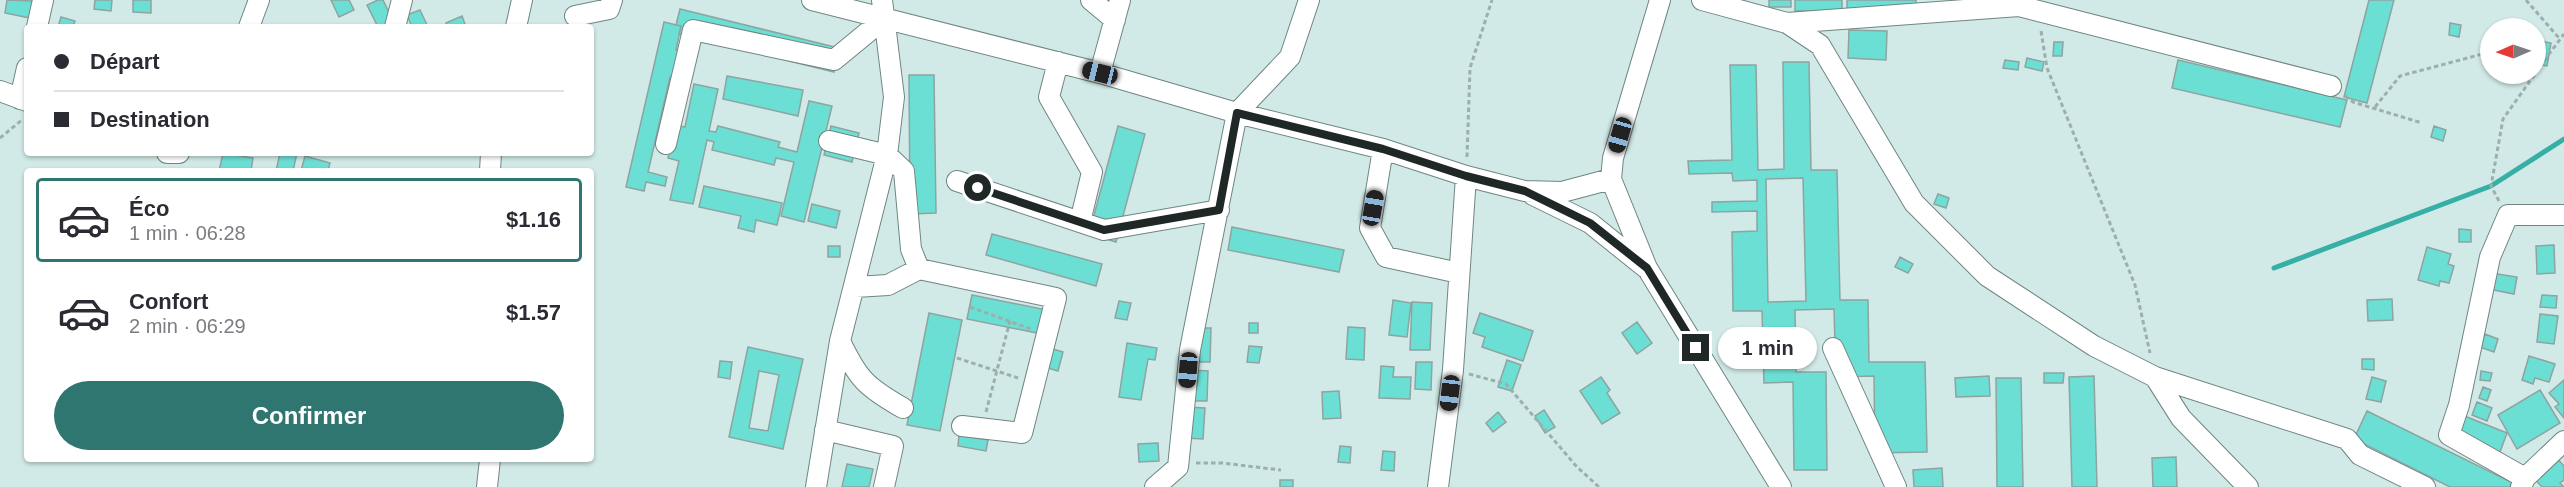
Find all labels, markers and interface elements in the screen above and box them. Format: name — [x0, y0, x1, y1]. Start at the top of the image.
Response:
north arrow — [2480, 18, 2546, 84]
map controls — [2480, 18, 2546, 84]
text: Départ — [90, 49, 160, 74]
car — [1080, 60, 1120, 86]
text: Destination — [90, 107, 210, 132]
car — [1606, 115, 1634, 155]
route start — [964, 174, 991, 201]
car — [1361, 189, 1385, 227]
icon: car — [57, 193, 111, 247]
text: Éco — [129, 196, 169, 221]
text: $1.16 — [506, 207, 561, 232]
text: 1 min · 06:28 — [129, 222, 246, 244]
icon: car — [57, 286, 111, 340]
text: Confort — [129, 289, 208, 314]
text: $1.57 — [506, 300, 561, 325]
text: 2 min · 06:29 — [129, 315, 246, 337]
callout: 1 min — [1717, 327, 1816, 369]
route end — [1682, 334, 1709, 361]
text: 1 min — [1741, 337, 1794, 359]
car — [1177, 351, 1199, 389]
car — [1439, 374, 1461, 412]
button: Confirmer — [54, 381, 564, 450]

